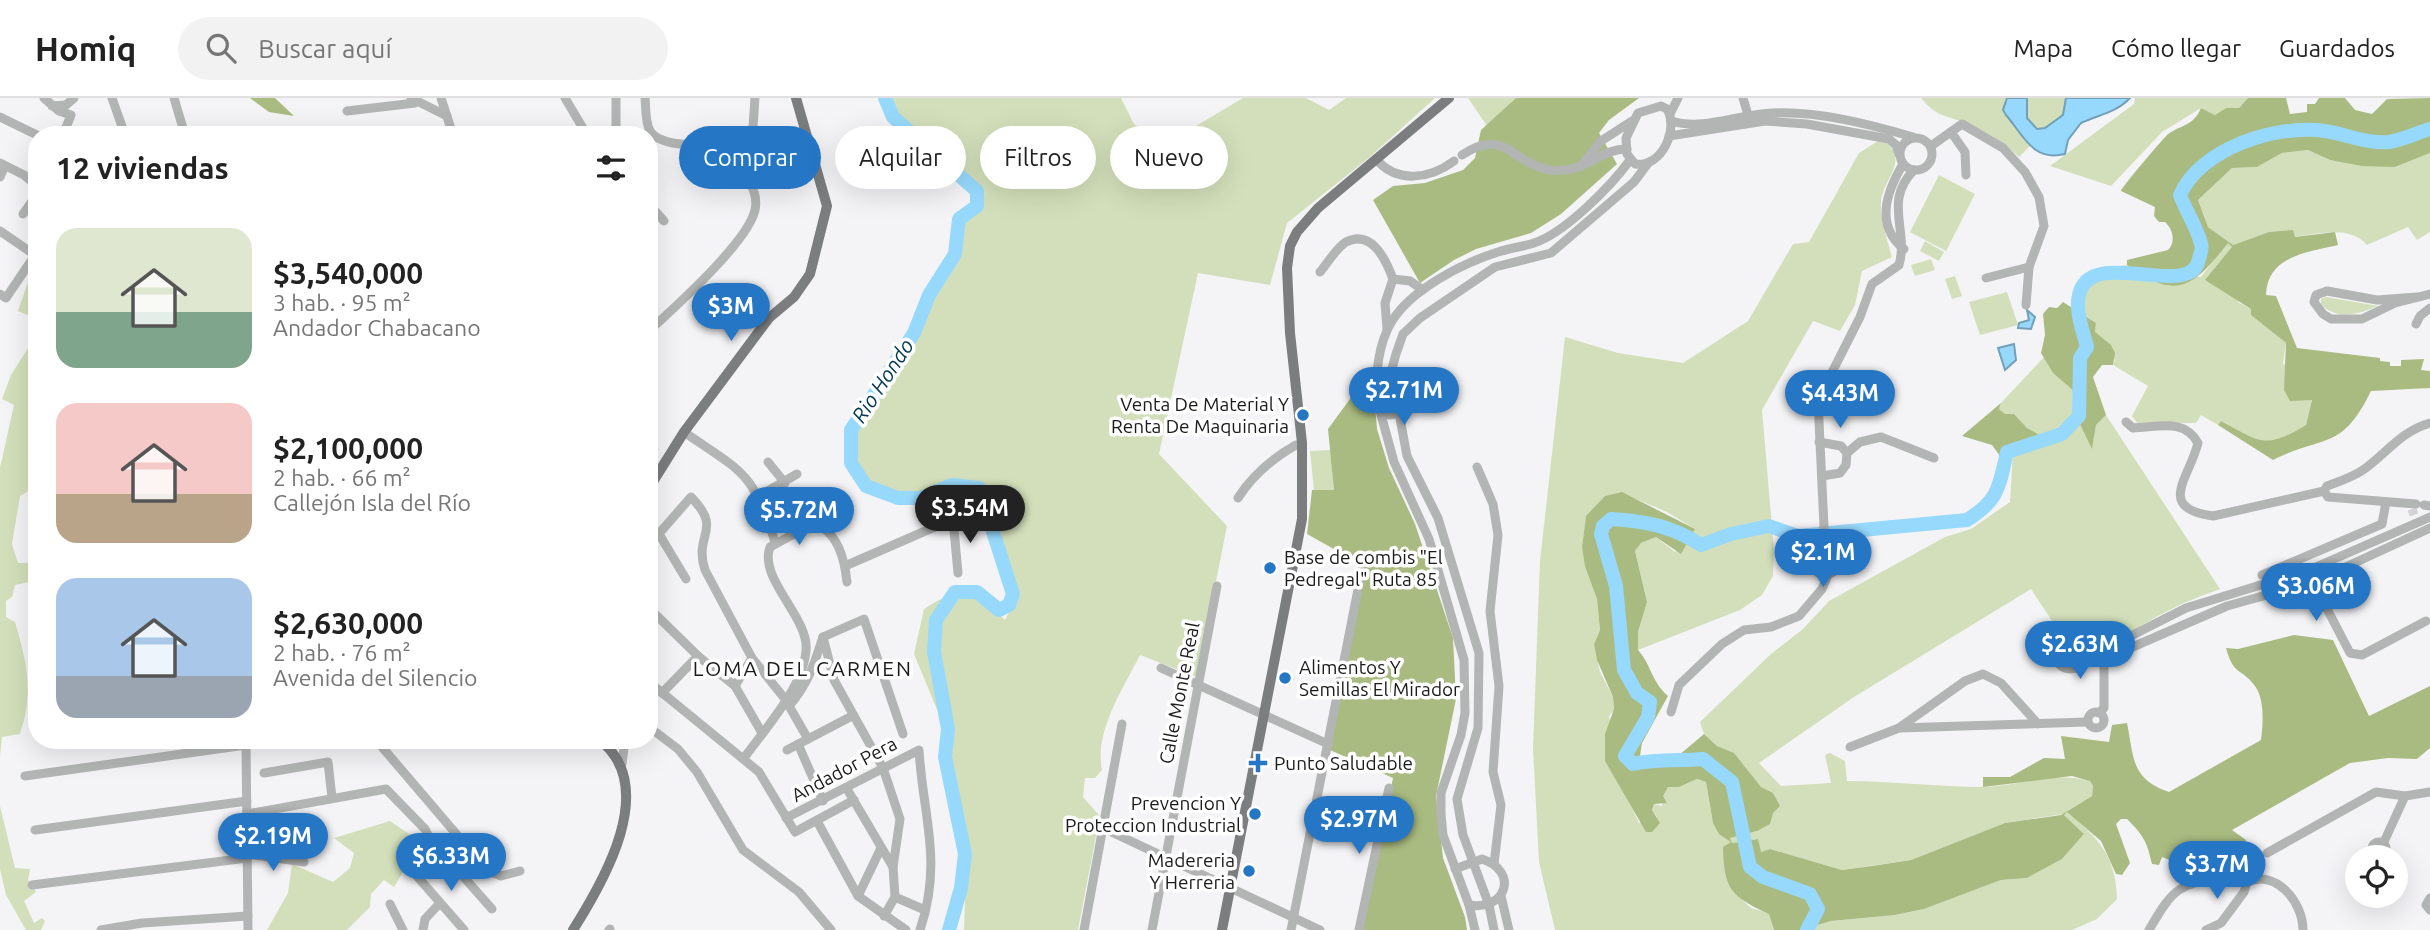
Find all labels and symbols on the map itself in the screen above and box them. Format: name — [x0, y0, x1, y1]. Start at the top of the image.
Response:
pin: $3M — [697, 284, 765, 343]
water label: Rio Hondo — [846, 334, 918, 427]
pin: $2.71M — [1347, 368, 1461, 427]
pin: $4.43M — [1783, 370, 1897, 430]
place label: Venta De Material Y Renta De Maquinaria — [1111, 393, 1289, 437]
marker: Venta De Material Y Renta De Maquinaria — [1295, 407, 1311, 423]
pin: $3.54M — [913, 486, 1027, 545]
pin: $5.72M — [742, 488, 856, 547]
pin: $2.1M — [1774, 530, 1872, 589]
place label: Base de combis "El Pedregal" Ruta 85 — [1284, 546, 1443, 590]
marker: Base de combis "El Pedregal" Ruta 85 — [1262, 560, 1278, 576]
pin: $3.06M — [2259, 564, 2373, 623]
street label: Calle Monte Real — [1154, 620, 1204, 766]
pin: $2.63M — [2023, 622, 2137, 681]
district label: LOMA DEL CARMEN — [693, 656, 913, 680]
place label: Alimentos Y Semillas El Mirador — [1299, 656, 1460, 700]
marker: Alimentos Y Semillas El Mirador — [1277, 670, 1293, 686]
street label: Andador Pera — [788, 732, 900, 806]
place label: Punto Saludable — [1274, 752, 1413, 774]
marker: Punto Saludable — [1248, 753, 1268, 773]
place label: Prevencion Y Proteccion Industrial — [1065, 792, 1241, 836]
pin: $2.97M — [1302, 796, 1416, 856]
marker: Prevencion Y Proteccion Industrial — [1247, 806, 1263, 822]
pin: $2.19M — [216, 814, 330, 873]
pin: $6.33M — [394, 834, 508, 893]
pin: $3.7M — [2168, 842, 2266, 901]
place label: Madereria Y Herreria — [1148, 849, 1235, 893]
marker: Madereria Y Herreria — [1241, 863, 1257, 879]

